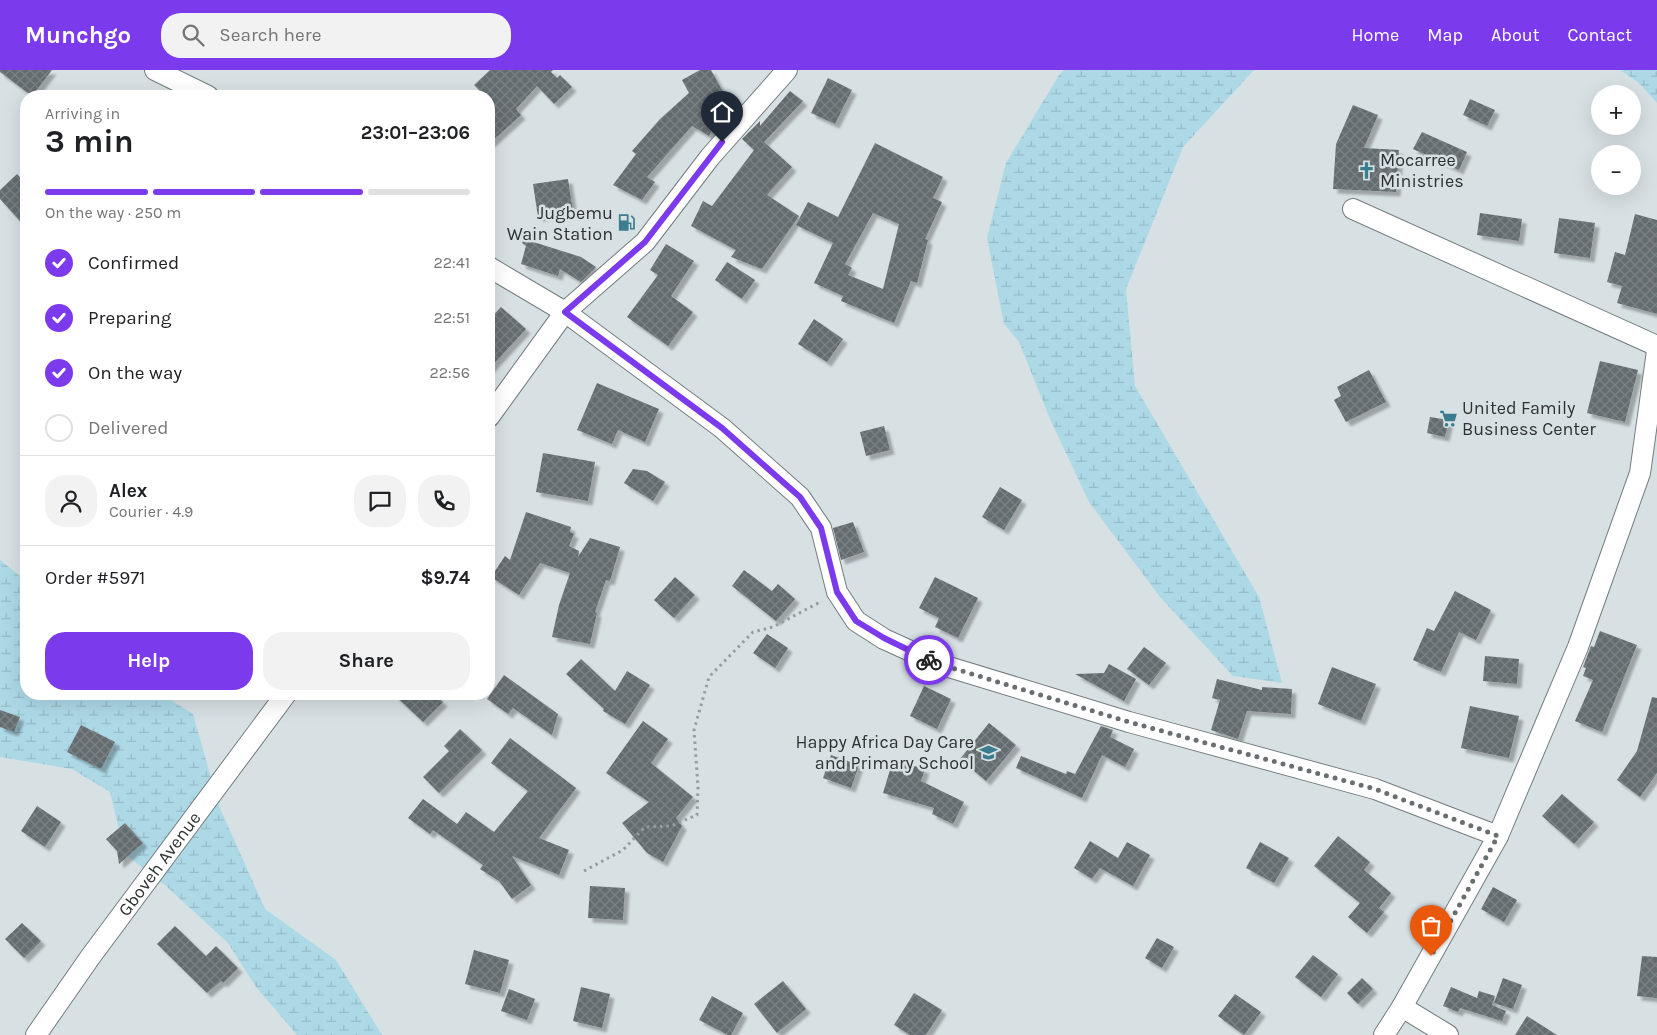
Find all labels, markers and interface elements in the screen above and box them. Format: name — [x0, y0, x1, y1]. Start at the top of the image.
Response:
search box — [161, 13, 511, 58]
text: Munchgo — [25, 21, 131, 49]
icon: search — [179, 21, 207, 49]
text: Search here — [219, 24, 321, 46]
text: Home — [1351, 24, 1399, 46]
text: Map — [1427, 24, 1463, 46]
text: About — [1491, 24, 1540, 46]
text: Contact — [1568, 24, 1632, 46]
map controls — [1591, 85, 1641, 195]
button: + — [1591, 85, 1641, 135]
pin — [701, 91, 743, 142]
icon: home — [708, 98, 736, 126]
text: Arriving in — [45, 104, 120, 123]
text: 23:01–23:06 — [361, 122, 470, 144]
text: 3 min — [45, 123, 134, 160]
button: − — [1591, 145, 1641, 195]
place label: Mocarree Ministries — [1380, 149, 1464, 192]
church icon: Mocarree Ministries — [1356, 160, 1376, 180]
place label: Jugbemu Wain Station — [507, 202, 613, 245]
text: On the way · 250 m — [45, 203, 181, 222]
fuel station icon: Jugbemu Wain Station — [617, 213, 637, 233]
icon: check — [45, 249, 73, 277]
text: Confirmed — [88, 252, 179, 274]
text: 22:41 — [434, 253, 470, 272]
icon: check — [45, 304, 73, 332]
text: Preparing — [88, 307, 171, 329]
text: 22:51 — [433, 308, 470, 327]
icon: check — [45, 359, 73, 387]
text: On the way — [88, 362, 182, 384]
text: 22:56 — [430, 363, 470, 382]
place label: United Family Business Center — [1462, 397, 1596, 440]
supermarket icon: United Family Business Center — [1438, 408, 1458, 428]
text: Delivered — [88, 417, 168, 439]
button: person — [45, 475, 97, 527]
button: chat — [354, 475, 406, 527]
button: phone — [418, 475, 470, 527]
text: Alex — [109, 480, 147, 502]
text: Courier · 4.9 — [109, 502, 193, 521]
text: Order #5971 — [45, 567, 145, 589]
text: $9.74 — [420, 567, 470, 589]
button: Help — [45, 632, 253, 690]
button: Share — [263, 632, 470, 690]
courier — [904, 635, 954, 685]
icon: bike — [915, 646, 943, 674]
place label: Happy Africa Day Care and Primary School — [796, 731, 974, 774]
school or university icon: Happy Africa Day Care and Primary School — [978, 742, 998, 762]
street label: Gboveh Avenue — [113, 807, 206, 921]
pin — [1410, 905, 1452, 956]
icon: bag — [1417, 912, 1445, 940]

